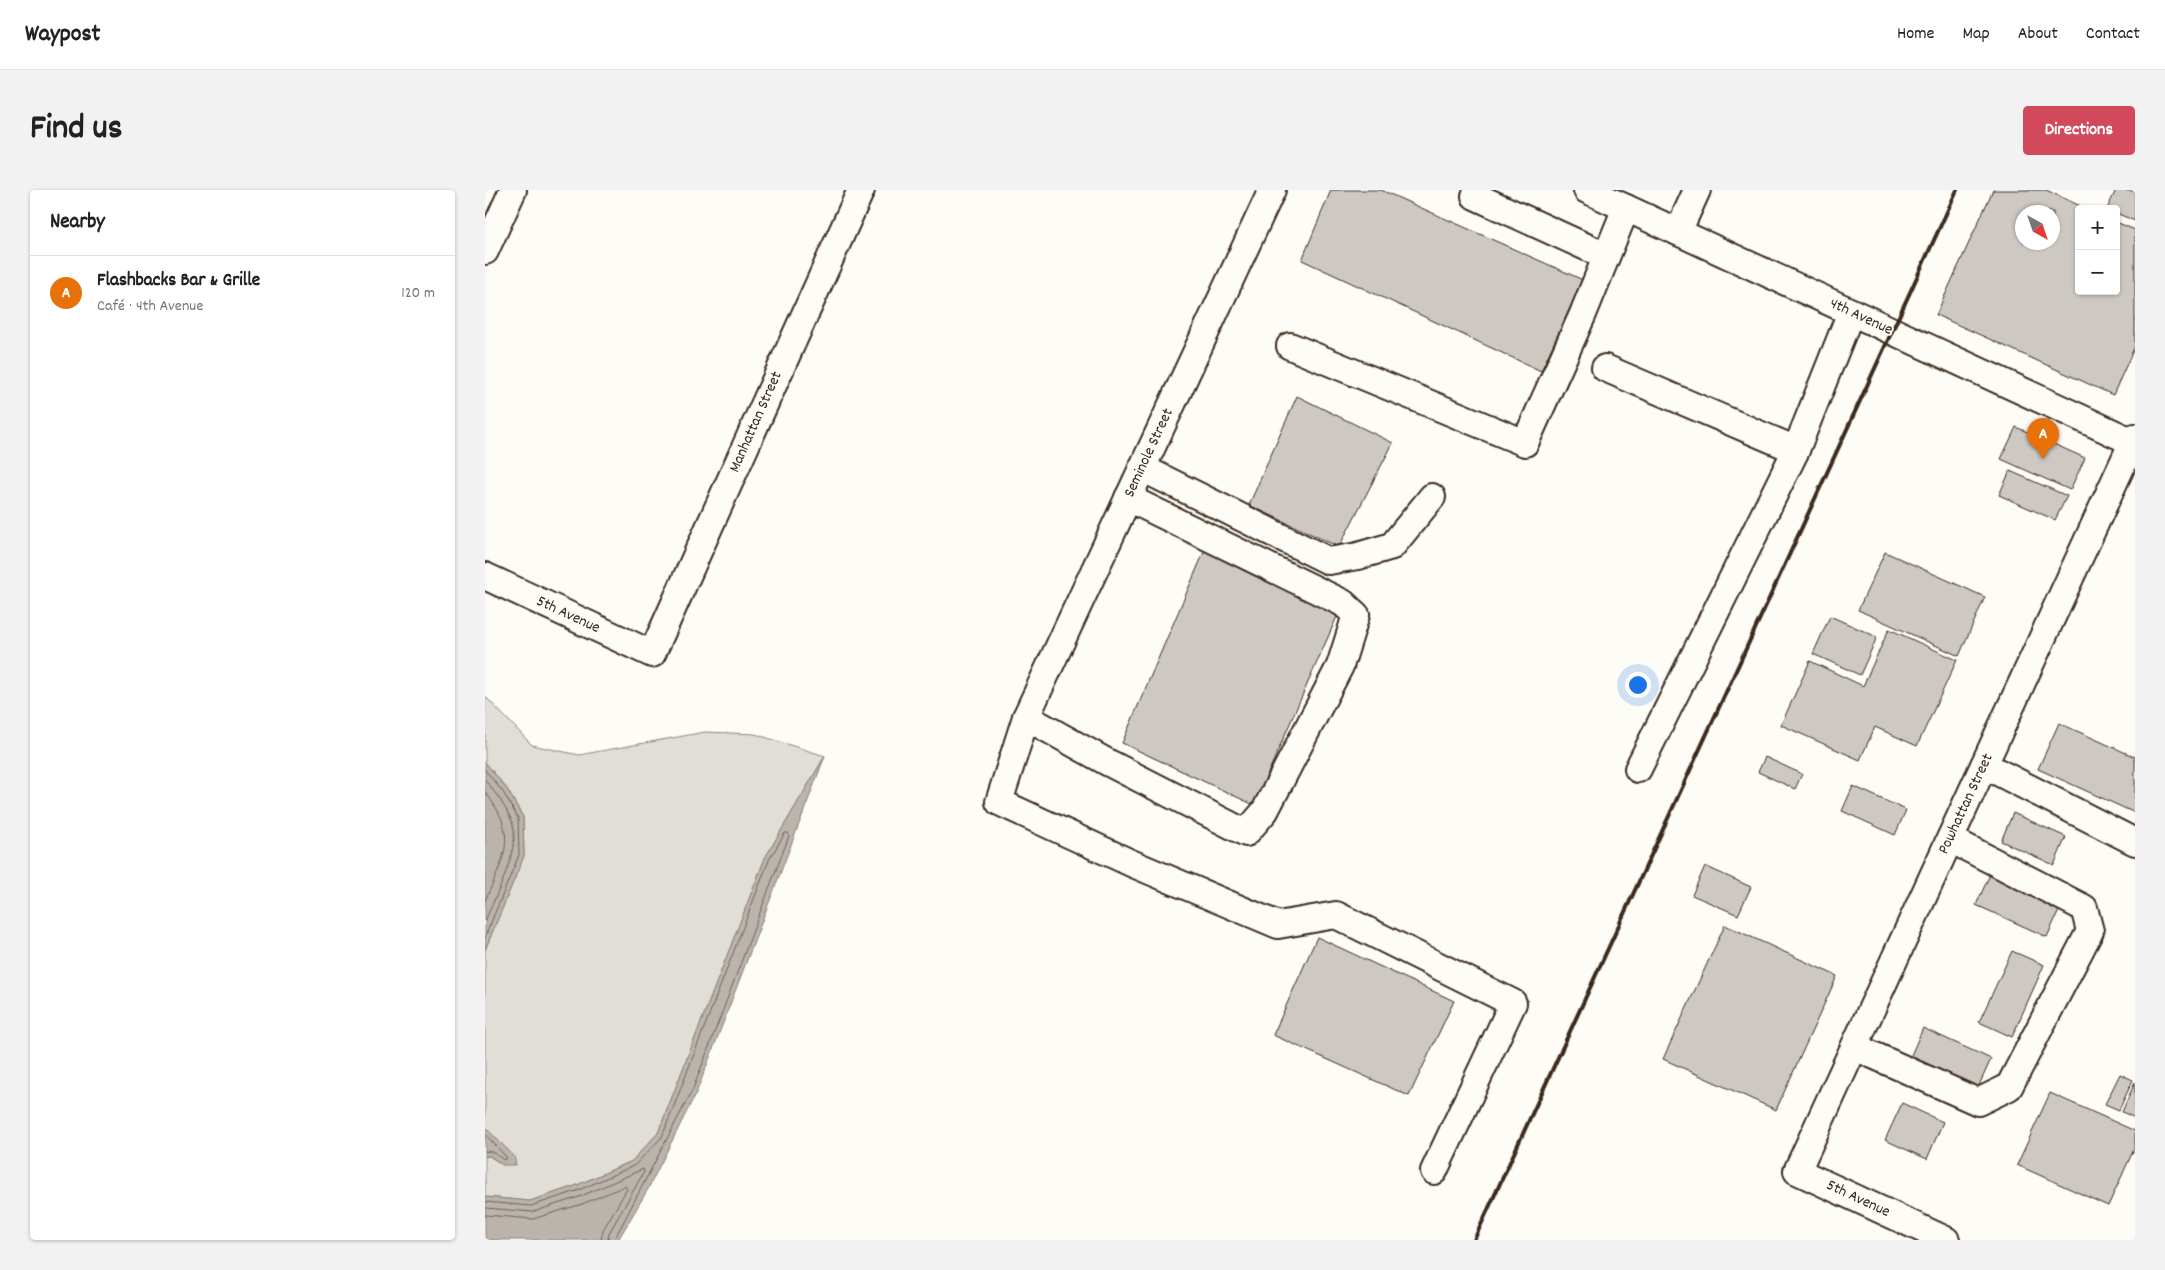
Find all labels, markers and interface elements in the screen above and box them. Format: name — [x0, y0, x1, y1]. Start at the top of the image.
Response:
text: Waypost — [25, 18, 100, 52]
text: Home — [1897, 22, 1934, 47]
text: Map — [1962, 22, 1990, 47]
text: About — [2018, 22, 2058, 47]
text: Contact — [2086, 22, 2140, 47]
text: Find us — [30, 105, 122, 155]
button: Directions — [2023, 106, 2135, 155]
north arrow — [2015, 205, 2060, 250]
map controls — [2075, 205, 2120, 295]
button: + — [2075, 205, 2120, 250]
text: Nearby — [50, 208, 105, 238]
button: − — [2075, 250, 2120, 295]
text: Flashbacks Bar & Grille — [97, 268, 260, 295]
text: A — [62, 282, 70, 305]
text: 120 m — [401, 282, 435, 305]
street label: 4th Avenue — [1826, 292, 1896, 342]
text: Café · 4th Avenue — [97, 295, 203, 318]
street label: Manhattan Street — [723, 368, 789, 476]
street label: Seminole Street — [1118, 405, 1180, 501]
pin: A — [2027, 418, 2059, 459]
street label: 5th Avenue — [532, 590, 604, 640]
your location — [1625, 672, 1651, 698]
street label: Powhattan Street — [1933, 750, 1999, 858]
street label: 5th Avenue — [1822, 1174, 1894, 1224]

